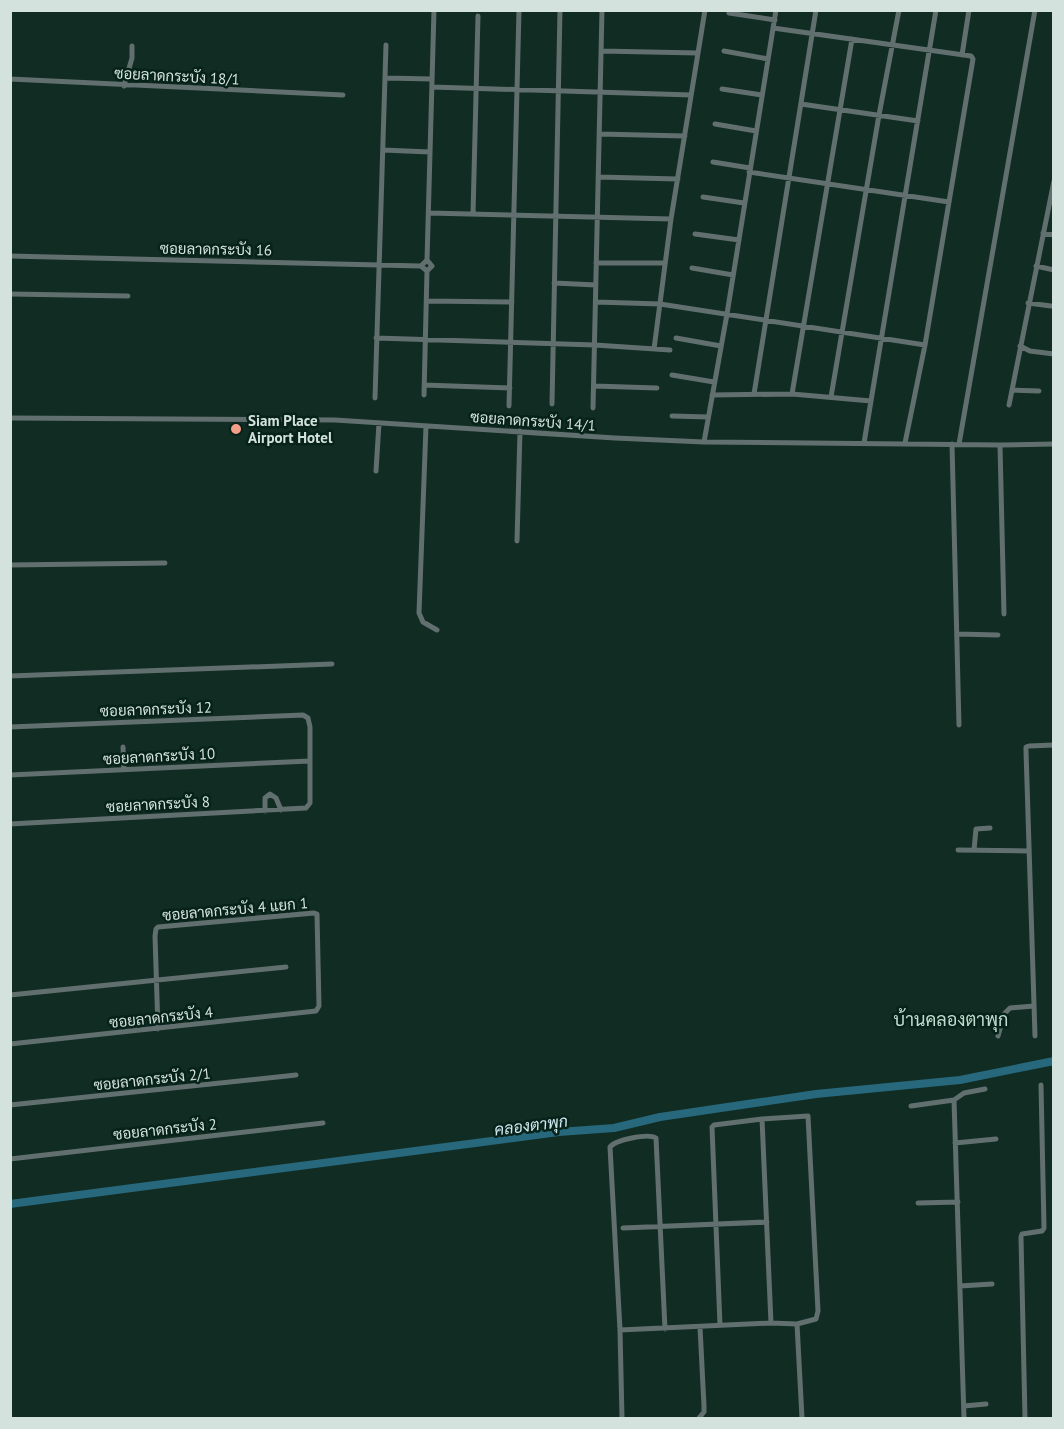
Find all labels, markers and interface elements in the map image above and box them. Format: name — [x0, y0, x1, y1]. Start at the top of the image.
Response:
street label: ซอยลาดกระบัง 18/1 — [114, 63, 240, 89]
street label: ซอยลาดกระบัง 16 — [160, 239, 272, 259]
street label: ซอยลาดกระบัง 14/1 — [470, 407, 596, 435]
place label: Siam Place Airport Hotel — [248, 411, 333, 447]
marker: Siam Place Airport Hotel — [229, 422, 243, 436]
street label: ซอยลาดกระบัง 12 — [100, 698, 212, 720]
street label: ซอยลาดกระบัง 10 — [102, 744, 216, 768]
street label: ซอยลาดกระบัง 8 — [106, 792, 210, 816]
street label: ซอยลาดกระบัง 4 แยก 1 — [161, 893, 309, 925]
street label: ซอยลาดกระบัง 4 — [108, 1002, 214, 1032]
district label: บ้านคลองตาพุก — [894, 1008, 1008, 1032]
street label: ซอยลาดกระบัง 2/1 — [93, 1063, 211, 1095]
water label: คลองตาพุก — [493, 1111, 569, 1141]
street label: ซอยลาดกระบัง 2 — [112, 1114, 218, 1144]

